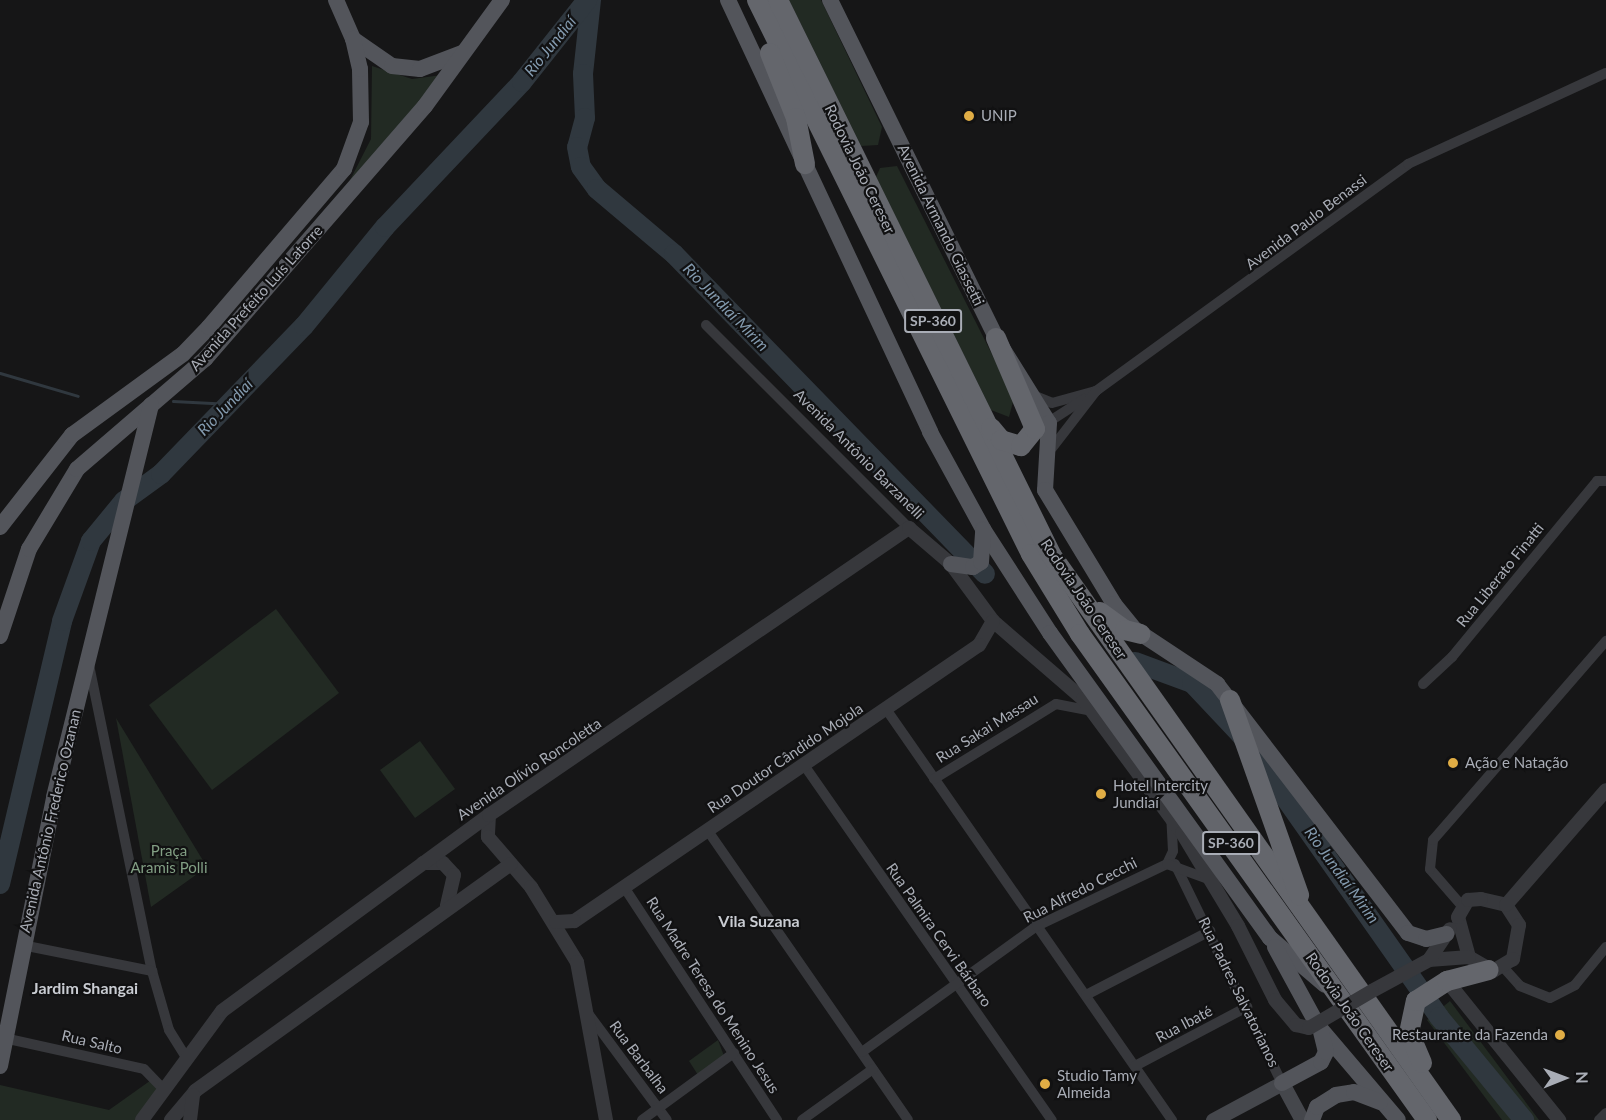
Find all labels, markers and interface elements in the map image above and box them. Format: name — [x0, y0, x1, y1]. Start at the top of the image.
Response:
water label: Rio Jundiaí — [520, 12, 580, 80]
street label: Rodovia João Cereser — [821, 101, 899, 237]
place label: UNIP — [981, 107, 1017, 125]
marker: UNIP — [962, 109, 976, 123]
street label: Avenida Armando Giassetti — [894, 141, 988, 309]
street label: Avenida Paulo Benassi — [1242, 171, 1370, 273]
street label: Avenida Prefeito Luís Latorre — [186, 221, 326, 375]
water label: Rio Jundiaí Mirim — [679, 259, 773, 355]
road number: SP-360 — [903, 310, 963, 332]
water label: Rio Jundiaí — [193, 374, 257, 440]
street label: Avenida Antônio Barzanelli — [790, 385, 928, 523]
street label: Rua Liberato Finatti — [1453, 519, 1547, 631]
street label: Rodovia João Cereser — [1037, 535, 1131, 663]
street label: Rua Sakai Massau — [933, 689, 1041, 767]
street label: Rua Doutor Cândido Mojola — [704, 699, 866, 817]
street label: Avenida Antônio Frederico Ozanan — [15, 707, 85, 935]
street label: Avenida Olívio Roncoletta — [454, 714, 604, 824]
place label: Ação e Natação — [1465, 754, 1568, 772]
marker: Ação e Natação — [1446, 756, 1460, 770]
place label: Hotel Intercity Jundiaí — [1113, 776, 1208, 811]
marker: Hotel Intercity Jundiaí — [1094, 787, 1108, 801]
water label: Rio Jundiaí Mirim — [1300, 823, 1384, 927]
road number: SP-360 — [1201, 832, 1261, 854]
park label: Praça Aramis Polli — [131, 841, 207, 876]
street label: Rua Alfredo Cecchi — [1020, 854, 1140, 926]
street label: Rua Palmira Cervi Bárbaro — [882, 860, 996, 1010]
street label: Rua Madre Teresa do Menino Jesus — [642, 893, 784, 1097]
district label: Vila Suzana — [718, 911, 800, 931]
street label: Rua Padres Salvatorianos — [1195, 914, 1283, 1070]
street label: Rodovia João Cereser — [1302, 949, 1398, 1075]
district label: Jardim Shangai — [32, 978, 138, 998]
street label: Rua Ibaté — [1152, 1002, 1216, 1046]
street label: Rua Barbalha — [606, 1017, 672, 1097]
street label: Rua Salto — [60, 1026, 124, 1058]
place label: Restaurante da Fazenda — [1392, 1026, 1548, 1044]
marker: Restaurante da Fazenda — [1553, 1028, 1567, 1042]
north arrow — [1534, 1048, 1594, 1108]
place label: Studio Tamy Almeida — [1057, 1066, 1137, 1101]
text: N — [1573, 1071, 1592, 1084]
marker: Studio Tamy Almeida — [1038, 1077, 1052, 1091]

